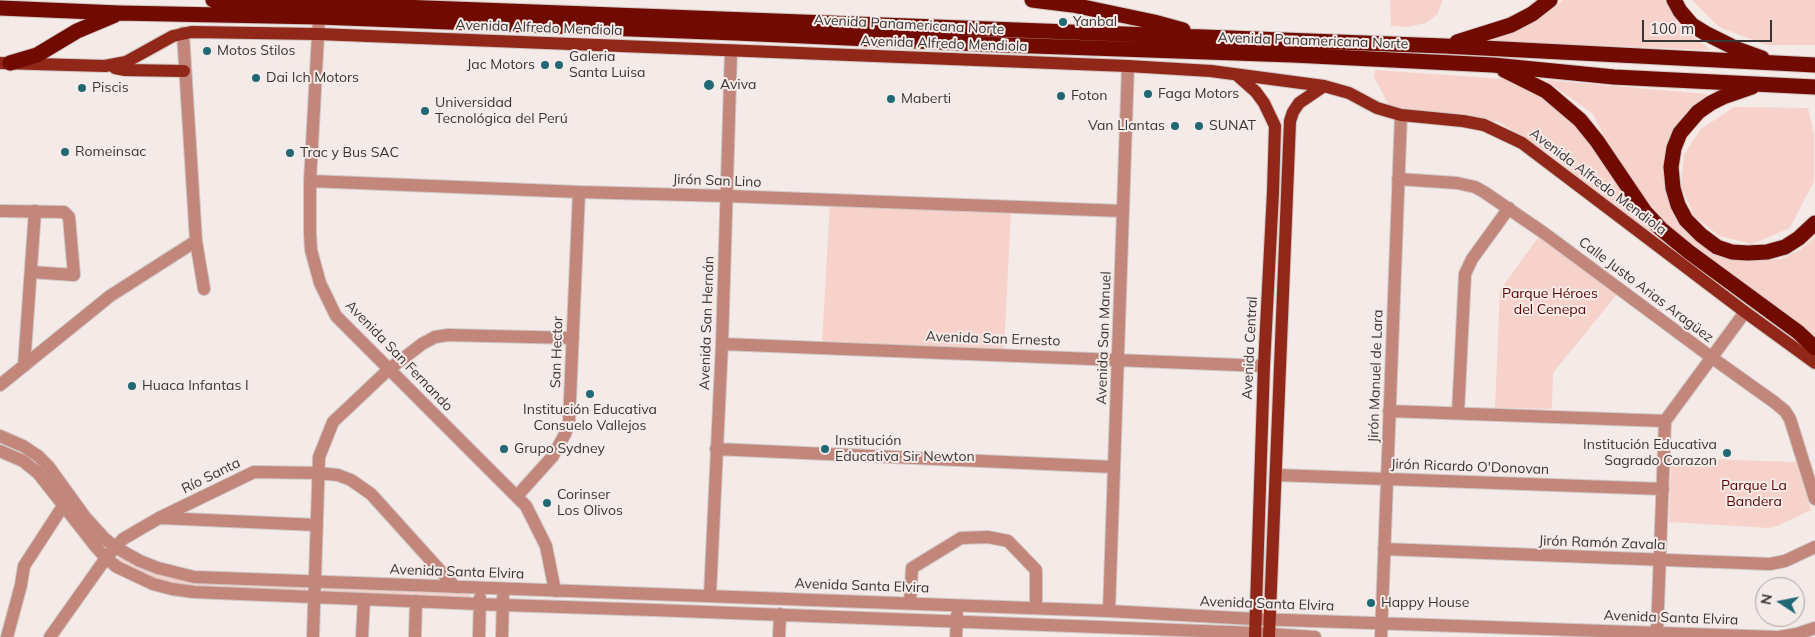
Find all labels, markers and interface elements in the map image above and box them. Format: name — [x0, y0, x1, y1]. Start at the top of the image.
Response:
scale bar — [1645, 10, 1775, 42]
street label: Avenida Panamericana Norte — [813, 12, 1005, 38]
place label: Yanbal — [1073, 14, 1117, 30]
marker: Yanbal — [1057, 16, 1069, 28]
street label: Avenida Alfredo Mendiola — [455, 17, 623, 39]
text: 100 m — [1650, 19, 1694, 38]
street label: Avenida Panamericana Norte — [1217, 29, 1409, 53]
street label: Avenida Alfredo Mendiola — [860, 33, 1028, 55]
place label: Motos Stilos — [217, 43, 296, 59]
marker: Motos Stilos — [201, 45, 213, 57]
place label: Galeria Santa Luisa — [569, 49, 646, 82]
place label: Jac Motors — [467, 57, 535, 73]
marker: Jac Motors — [539, 59, 551, 71]
marker: Galeria Santa Luisa — [553, 59, 565, 71]
place label: Dai Ich Motors — [266, 70, 359, 86]
marker: Dai Ich Motors — [250, 72, 262, 84]
place label: Aviva — [720, 77, 756, 93]
marker: Aviva — [702, 78, 716, 92]
place label: Piscis — [92, 80, 129, 96]
marker: Piscis — [76, 82, 88, 94]
place label: Faga Motors — [1158, 86, 1239, 102]
place label: Foton — [1071, 88, 1108, 104]
marker: Faga Motors — [1142, 88, 1154, 100]
marker: Foton — [1055, 90, 1067, 102]
place label: Maberti — [901, 91, 951, 107]
marker: Maberti — [885, 93, 897, 105]
place label: Universidad Tecnológica del Perú — [435, 95, 568, 128]
marker: Universidad Tecnológica del Perú — [419, 105, 431, 117]
place label: Van Llantas — [1088, 118, 1165, 134]
place label: SUNAT — [1209, 118, 1256, 134]
marker: Van Llantas — [1169, 120, 1181, 132]
marker: SUNAT — [1193, 120, 1205, 132]
street label: Avenida Alfredo Mendiola — [1526, 125, 1670, 239]
place label: Romeinsac — [75, 144, 146, 160]
place label: Trac y Bus SAC — [300, 145, 399, 161]
marker: Romeinsac — [59, 146, 71, 158]
marker: Trac y Bus SAC — [284, 147, 296, 159]
street label: Jirón San Lino — [672, 171, 762, 191]
street label: Calle Justo Arias Aragüez — [1575, 234, 1717, 346]
street label: Avenida San Hernán — [696, 256, 718, 390]
street label: Avenida San Manuel — [1093, 271, 1115, 405]
park label: Parque Héroes del Cenepa — [1502, 286, 1598, 318]
street label: Avenida Central — [1239, 296, 1261, 400]
street label: Avenida San Fernando — [342, 297, 456, 415]
street label: Jirón Manuel de Lara — [1365, 309, 1387, 443]
street label: San Hector — [547, 316, 567, 388]
street label: Avenida San Ernesto — [925, 328, 1061, 350]
place label: Huaca Infantas I — [142, 378, 249, 394]
marker: Huaca Infantas I — [126, 380, 138, 392]
marker: Institución Educativa Consuelo Vallejos — [584, 388, 596, 400]
place label: Institución Educativa Consuelo Vallejos — [523, 402, 657, 434]
place label: Institución Educativa Sir Newton — [835, 433, 975, 466]
place label: Institución Educativa Sagrado Corazon — [1583, 437, 1717, 470]
place label: Grupo Sydney — [514, 441, 605, 457]
marker: Grupo Sydney — [498, 443, 510, 455]
marker: Institución Educativa Sir Newton — [819, 443, 831, 455]
marker: Institución Educativa Sagrado Corazon — [1721, 447, 1733, 459]
street label: Río Santa — [179, 455, 243, 497]
street label: Jirón Ricardo O'Donovan — [1391, 456, 1549, 478]
park label: Parque La Bandera — [1721, 478, 1787, 511]
place label: Corinser Los Olivos — [557, 487, 623, 520]
marker: Corinser Los Olivos — [541, 497, 553, 509]
street label: Jirón Ramón Zavala — [1538, 532, 1666, 554]
street label: Avenida Santa Elvira — [389, 561, 525, 583]
street label: Avenida Santa Elvira — [794, 575, 930, 597]
north arrow — [1755, 577, 1805, 627]
text: N — [1756, 592, 1776, 606]
street label: Avenida Santa Elvira — [1199, 593, 1335, 615]
place label: Happy House — [1381, 595, 1469, 611]
marker: Happy House — [1365, 597, 1377, 609]
street label: Avenida Santa Elvira — [1603, 607, 1739, 629]

